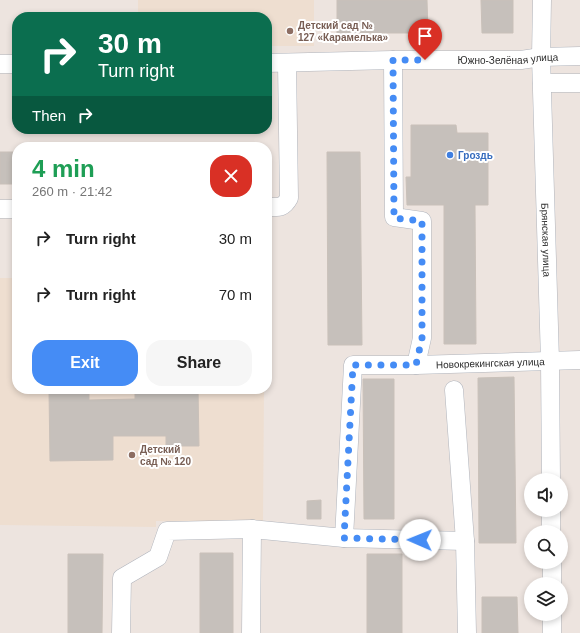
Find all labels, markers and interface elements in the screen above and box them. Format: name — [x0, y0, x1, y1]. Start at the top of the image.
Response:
pin — [408, 19, 442, 60]
place label: Детский сад № 127 «Карамелька» — [298, 20, 389, 43]
icon: arrive — [414, 25, 436, 47]
marker: Детский сад № 127 «Карамелька» — [285, 26, 295, 36]
icon: right — [32, 28, 84, 80]
text: 30 m — [98, 28, 162, 59]
street label: Южно-Зелёная улица — [458, 52, 559, 66]
text: Turn right — [98, 61, 174, 81]
icon: right — [74, 104, 96, 126]
text: Then — [32, 107, 66, 124]
marker: Гроздь — [445, 150, 455, 160]
place label: Гроздь — [458, 150, 493, 161]
text: 4 min — [32, 155, 95, 182]
button: close — [210, 155, 252, 197]
text: 260 m · 21:42 — [32, 184, 112, 199]
street label: Брянская улица — [539, 203, 553, 277]
icon: right — [32, 227, 54, 249]
text: Turn right — [66, 230, 136, 247]
text: 30 m — [219, 230, 252, 247]
icon: right — [32, 283, 54, 305]
text: Turn right — [66, 286, 136, 303]
text: 70 m — [219, 286, 252, 303]
button: Exit — [32, 340, 138, 386]
button: Share — [146, 340, 252, 386]
street label: Новокрекингская улица — [436, 356, 545, 370]
place label: Детский сад № 120 — [140, 444, 191, 467]
marker: Детский сад № 120 — [127, 450, 137, 460]
map controls — [524, 473, 568, 621]
button: sound — [524, 473, 568, 517]
position arrow — [399, 519, 441, 561]
button: search — [524, 525, 568, 569]
button: layers — [524, 577, 568, 621]

